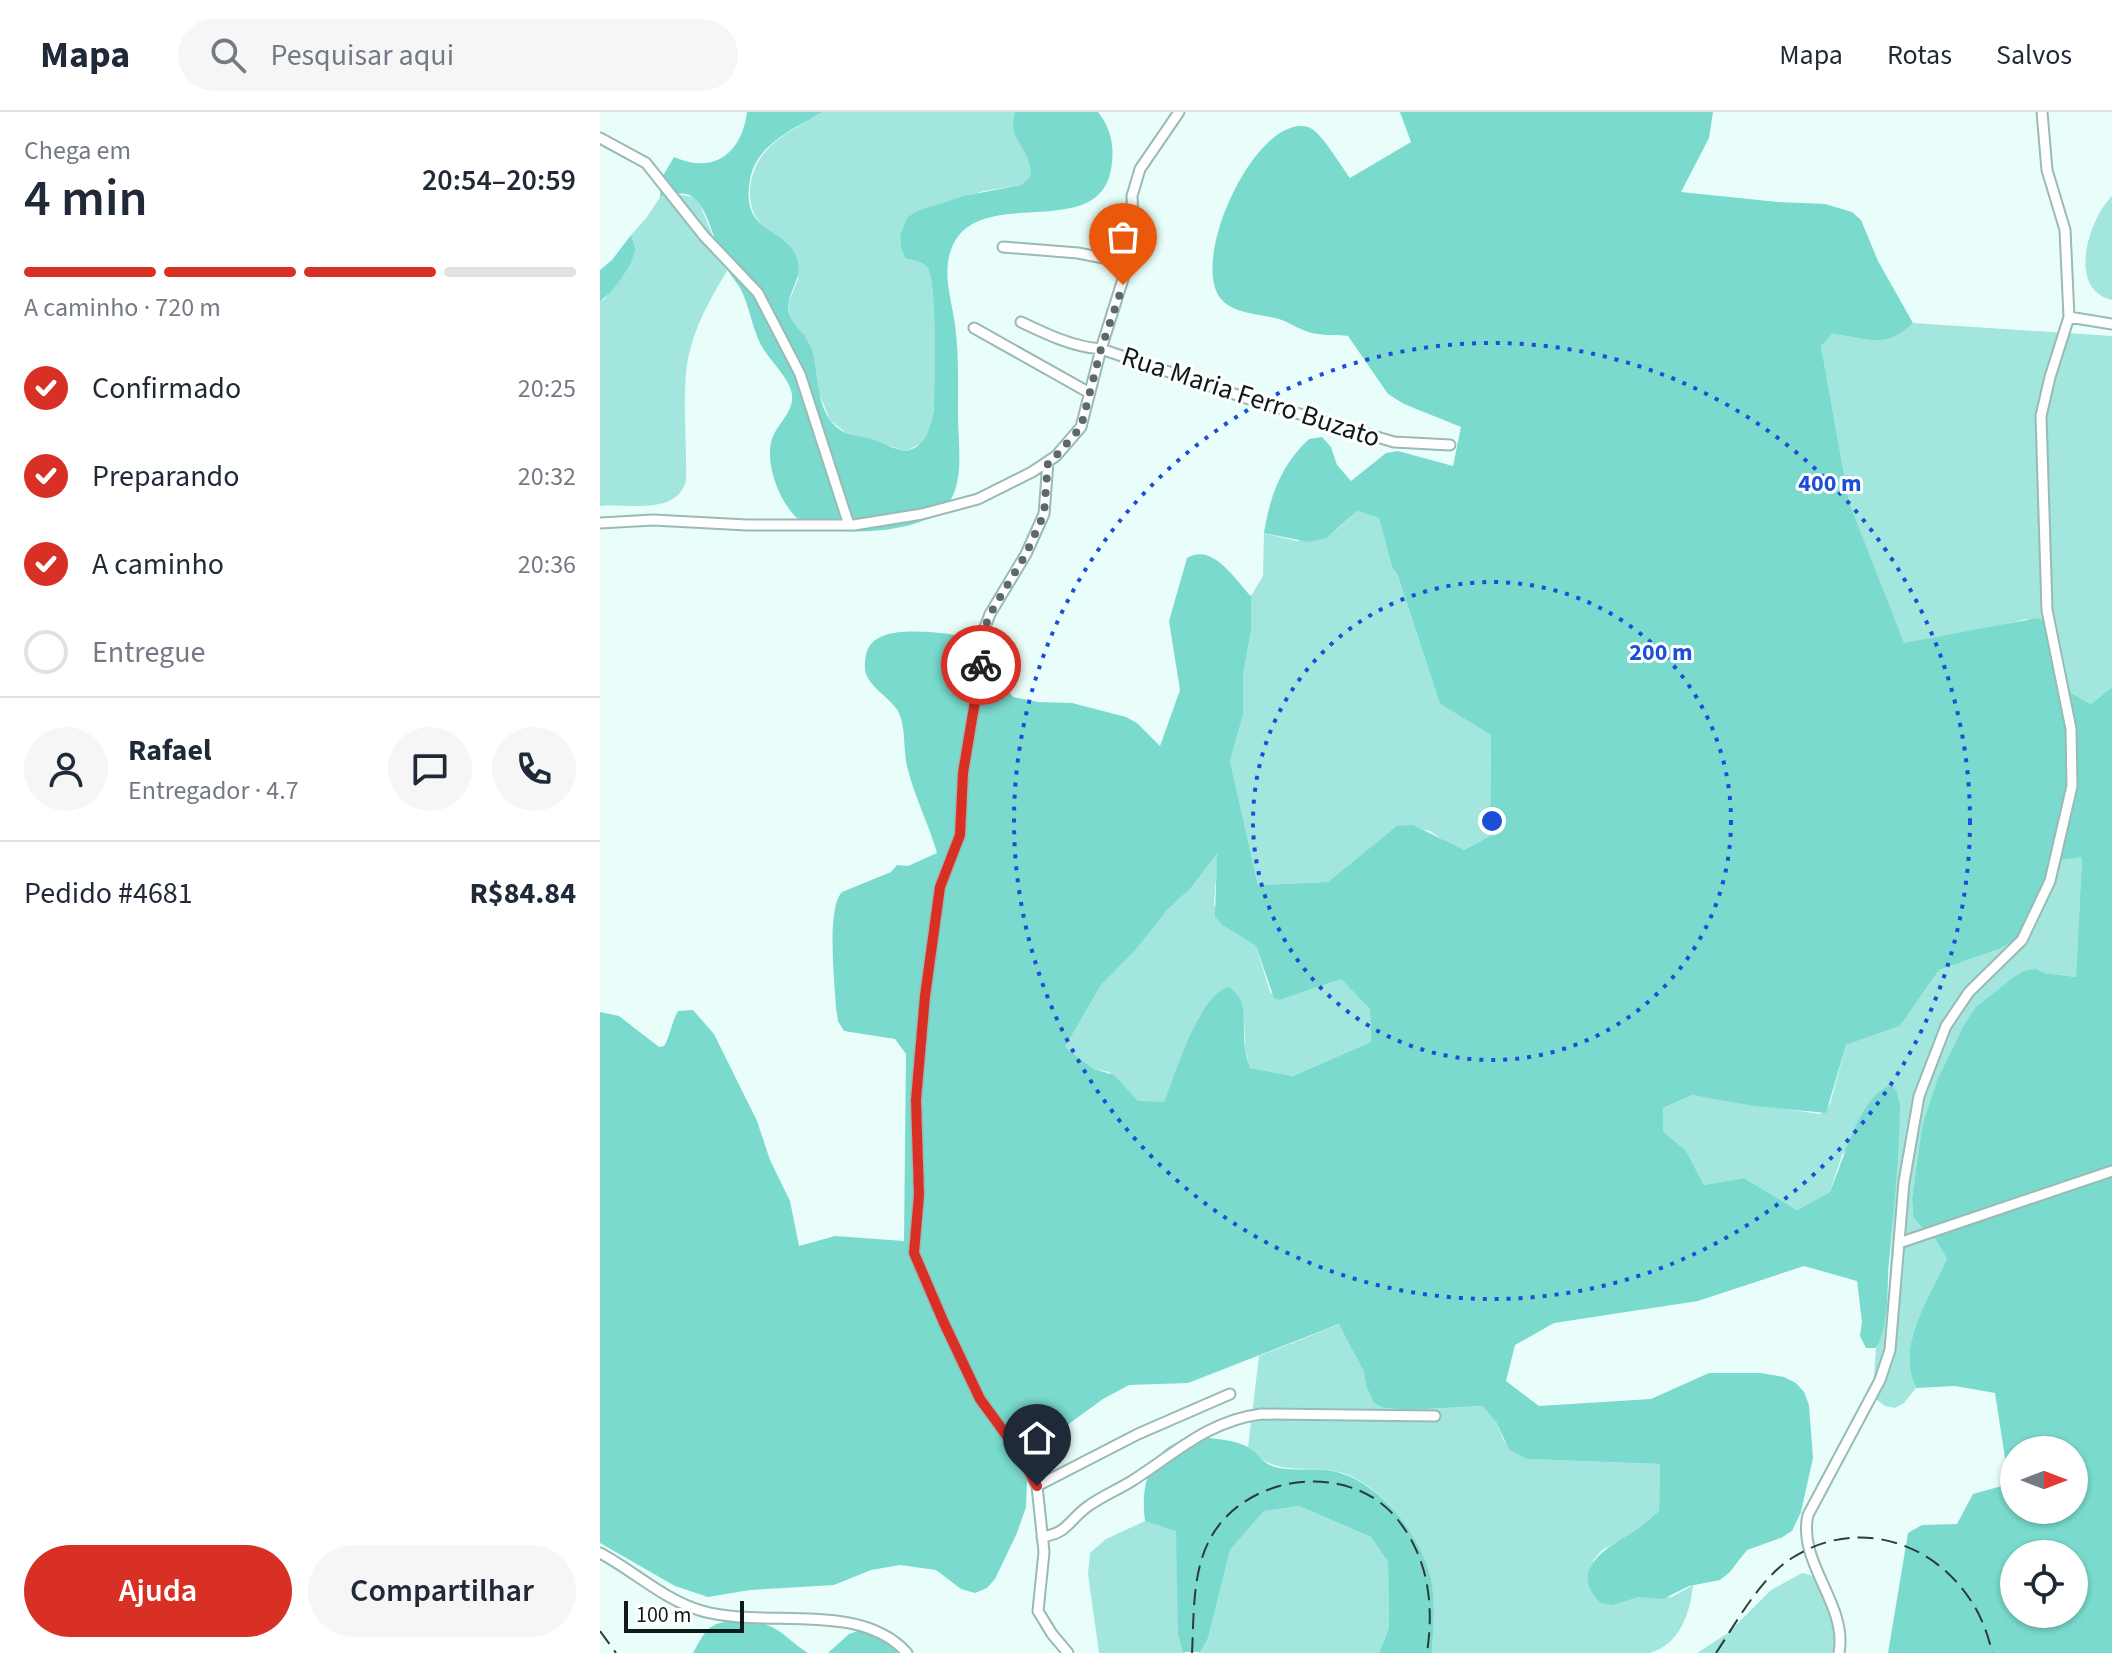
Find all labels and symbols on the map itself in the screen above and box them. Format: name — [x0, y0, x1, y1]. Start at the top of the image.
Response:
pin — [1089, 203, 1157, 285]
street label: Rua Maria Ferro Buzato — [1116, 336, 1386, 458]
text: 400 m — [1798, 466, 1862, 501]
courier — [941, 625, 1021, 705]
text: 200 m — [1629, 635, 1693, 670]
centre of rings — [1478, 807, 1506, 835]
pin — [1003, 1404, 1071, 1486]
north arrow — [2000, 1436, 2088, 1524]
scale bar — [624, 1597, 744, 1633]

